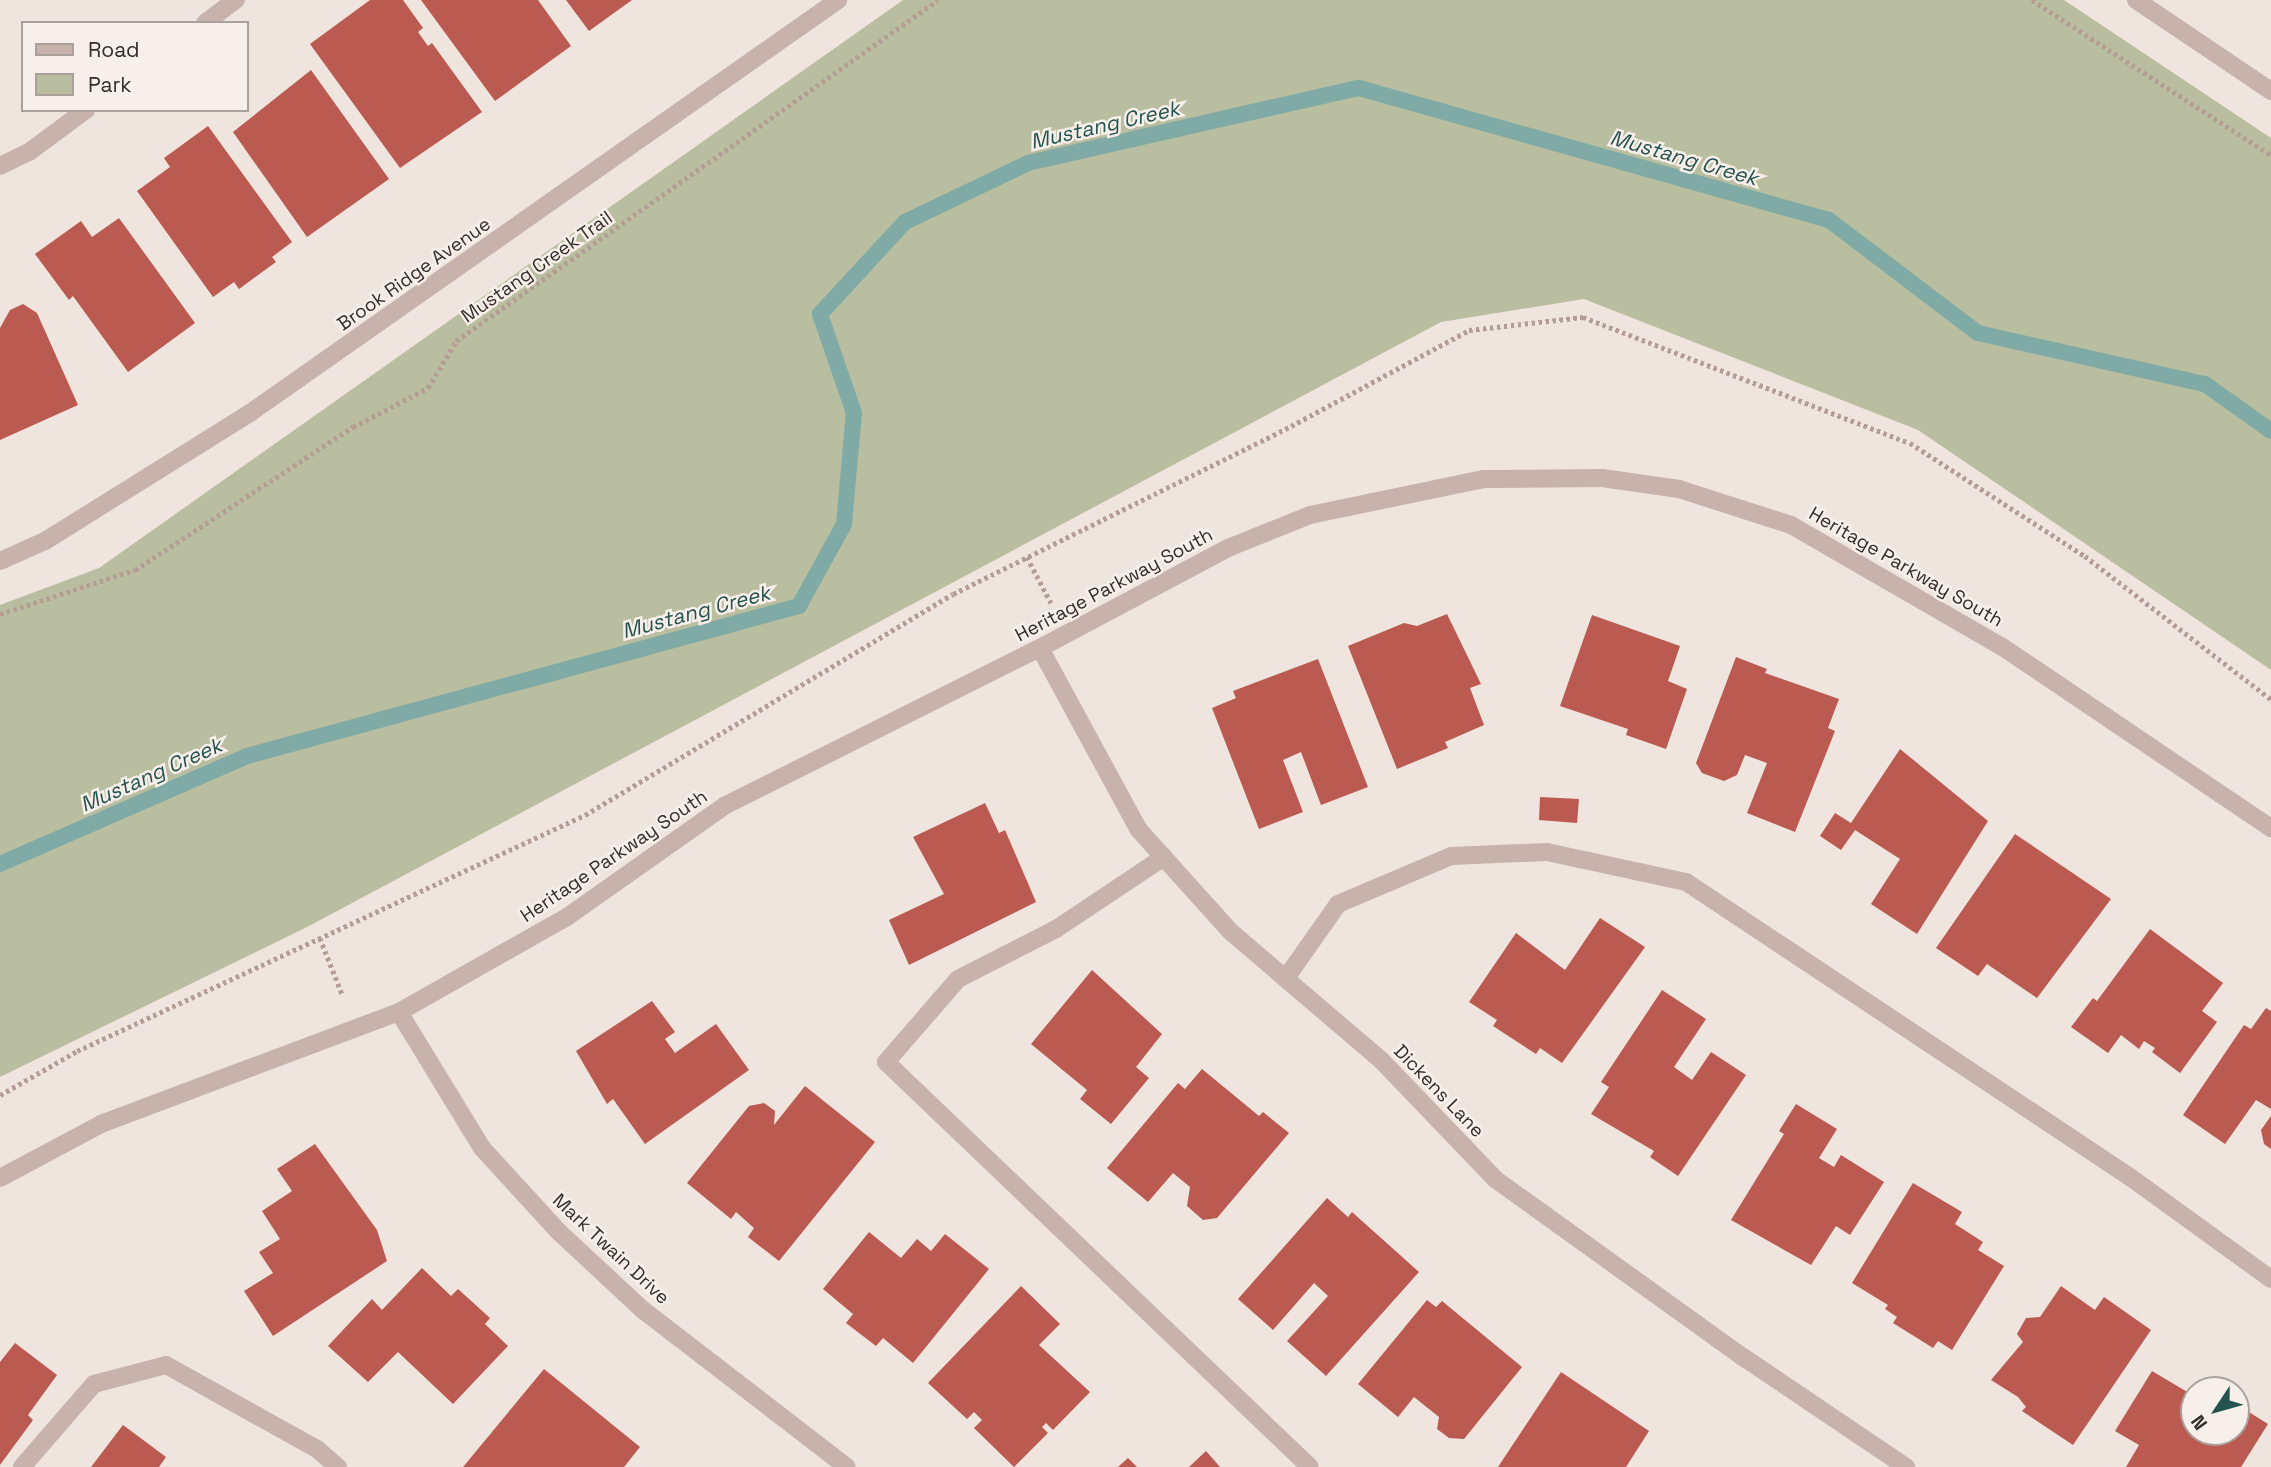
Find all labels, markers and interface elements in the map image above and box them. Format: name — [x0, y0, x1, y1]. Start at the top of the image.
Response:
legend — [21, 21, 248, 112]
text: Road — [88, 36, 140, 63]
text: Park — [88, 71, 132, 98]
water label: Mustang Creek — [1028, 96, 1182, 154]
water label: Mustang Creek — [1607, 125, 1761, 191]
street label: Mustang Creek Trail — [457, 206, 617, 328]
street label: Brook Ridge Avenue — [333, 212, 495, 336]
street label: Heritage Parkway South — [1805, 502, 2007, 632]
street label: Heritage Parkway South — [1011, 523, 1217, 647]
water label: Mustang Creek — [619, 580, 773, 644]
water label: Mustang Creek — [76, 732, 226, 818]
street label: Heritage Parkway South — [516, 785, 712, 927]
street label: Dickens Lane — [1389, 1040, 1489, 1142]
street label: Mark Twain Drive — [548, 1189, 674, 1309]
north arrow — [2180, 1376, 2250, 1446]
text: N — [2185, 1410, 2213, 1435]

